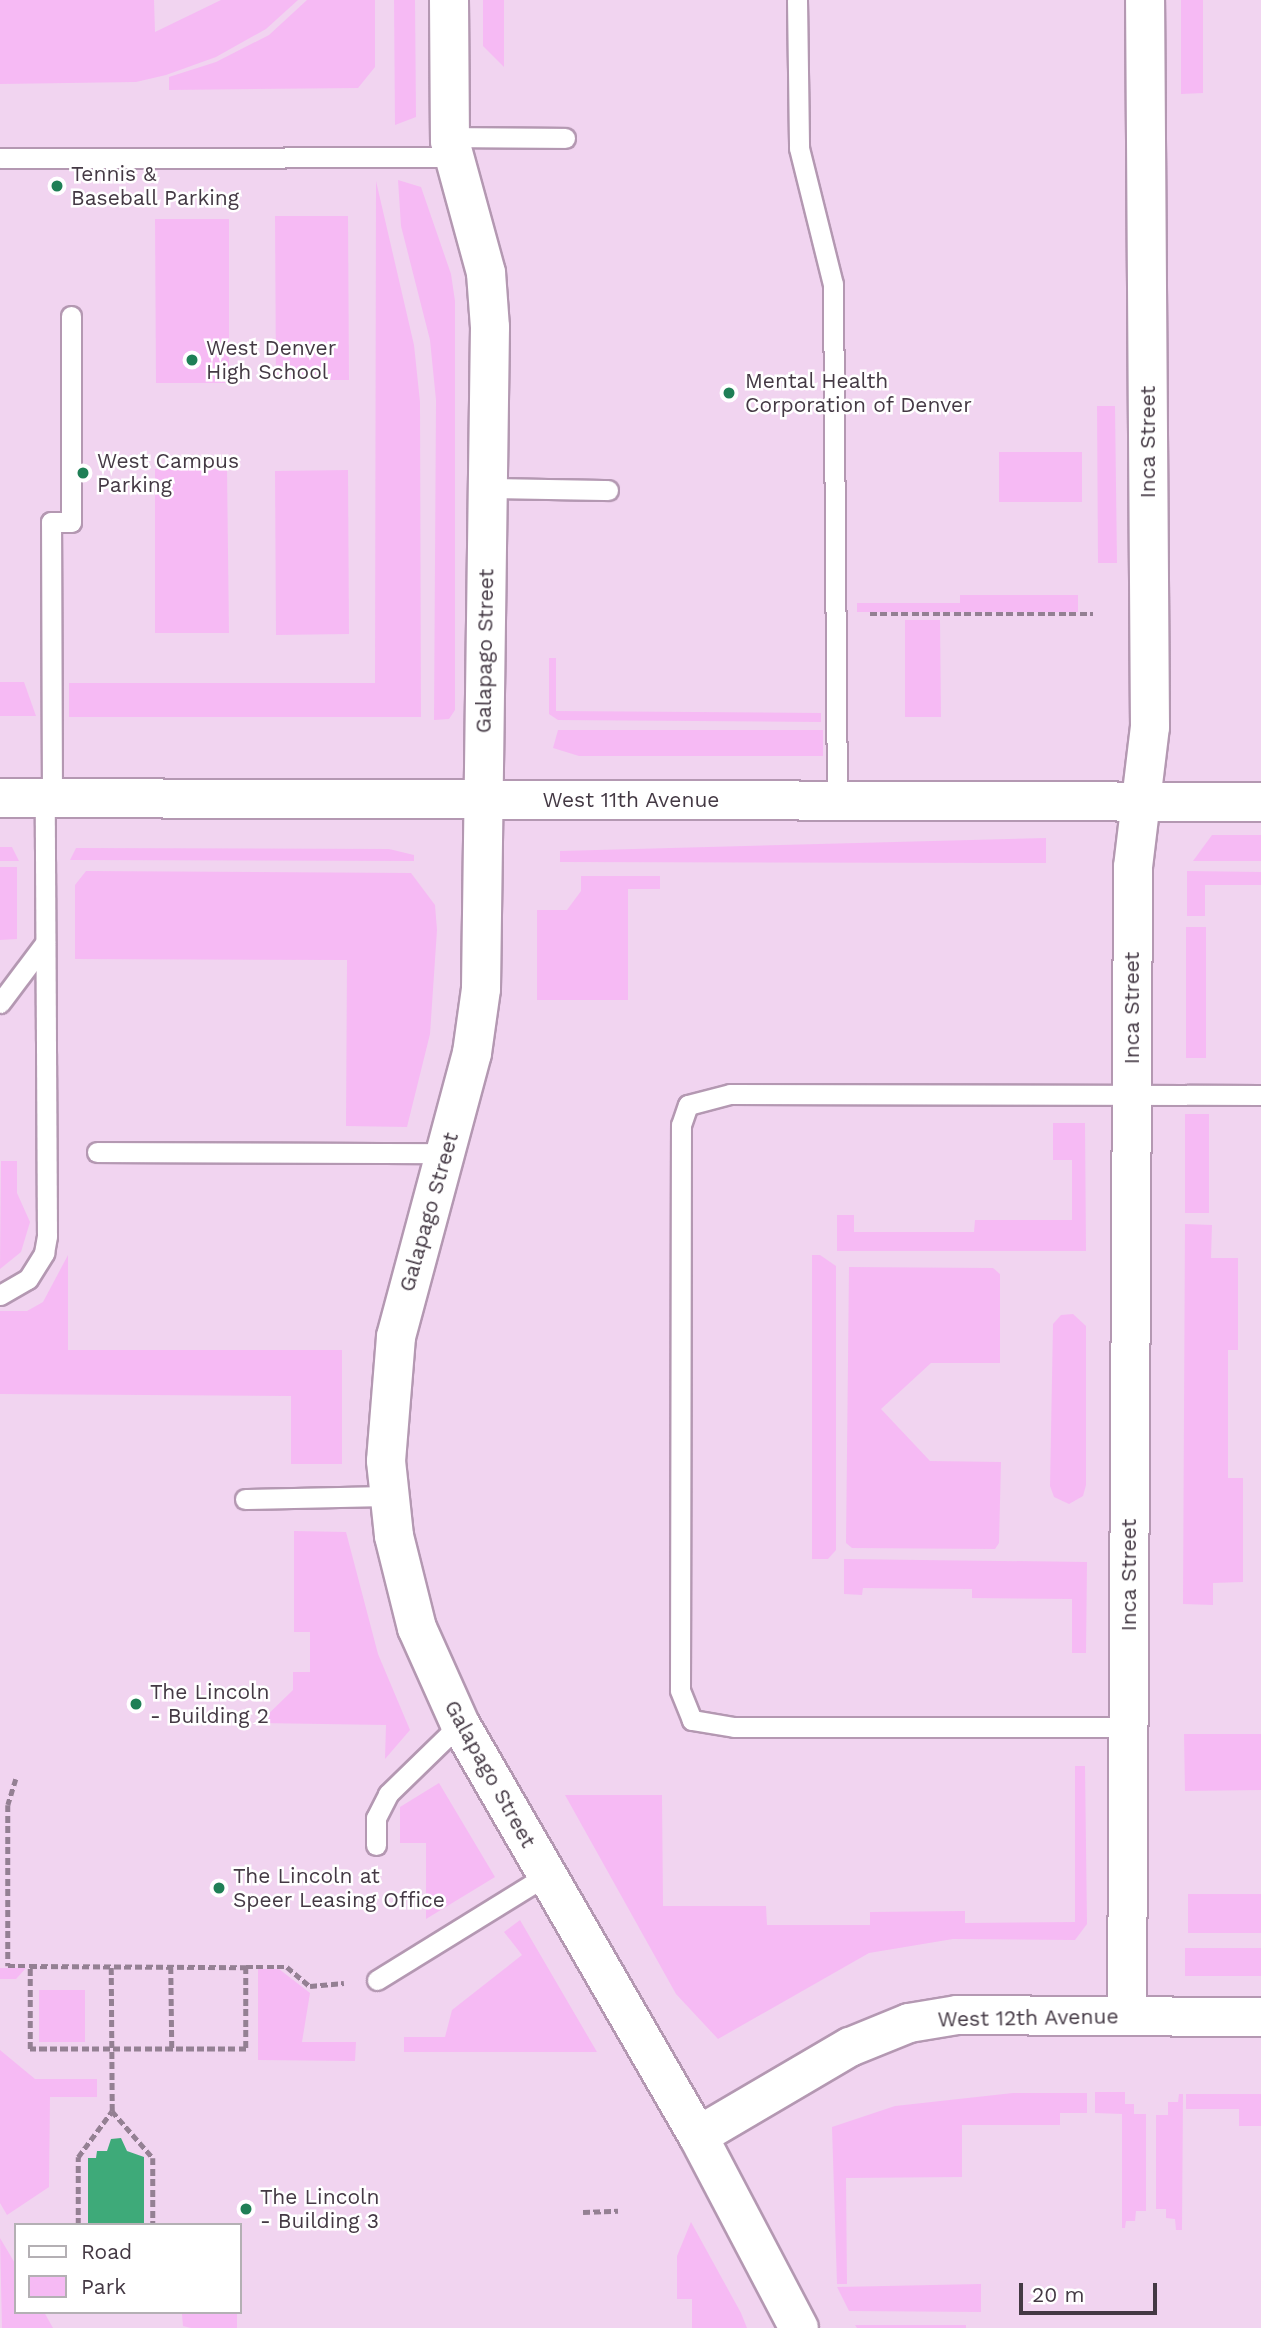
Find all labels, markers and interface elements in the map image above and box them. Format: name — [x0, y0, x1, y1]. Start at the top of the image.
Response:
place label: Tennis & Baseball Parking — [71, 161, 240, 211]
marker: Tennis & Baseball Parking — [49, 178, 65, 194]
place label: West Denver High School — [206, 335, 336, 385]
marker: West Denver High School — [184, 352, 200, 368]
place label: Mental Health Corporation of Denver — [745, 368, 973, 418]
marker: Mental Health Corporation of Denver — [719, 383, 739, 403]
street label: Inca Street — [1135, 385, 1161, 499]
place label: West Campus Parking — [97, 448, 239, 498]
marker: West Campus Parking — [75, 465, 91, 481]
street label: Galapago Street — [471, 568, 499, 734]
street label: West 11th Avenue — [542, 787, 720, 813]
street label: Inca Street — [1119, 951, 1145, 1065]
street label: Galapago Street — [394, 1129, 464, 1295]
street label: Inca Street — [1116, 1518, 1142, 1632]
place label: The Lincoln - Building 2 — [150, 1679, 269, 1729]
marker: The Lincoln - Building 2 — [128, 1696, 144, 1712]
street label: Galapago Street — [439, 1696, 541, 1852]
place label: The Lincoln at Speer Leasing Office — [233, 1863, 445, 1913]
marker: The Lincoln at Speer Leasing Office — [211, 1880, 227, 1896]
street label: West 12th Avenue — [937, 2004, 1119, 2032]
place label: The Lincoln - Building 3 — [260, 2184, 379, 2234]
marker: The Lincoln - Building 3 — [238, 2201, 254, 2217]
legend — [14, 2223, 242, 2314]
text: Road — [81, 2239, 132, 2264]
scale bar — [1023, 2268, 1161, 2312]
text: Park — [81, 2274, 126, 2299]
text: 20 m — [1032, 2282, 1084, 2307]

